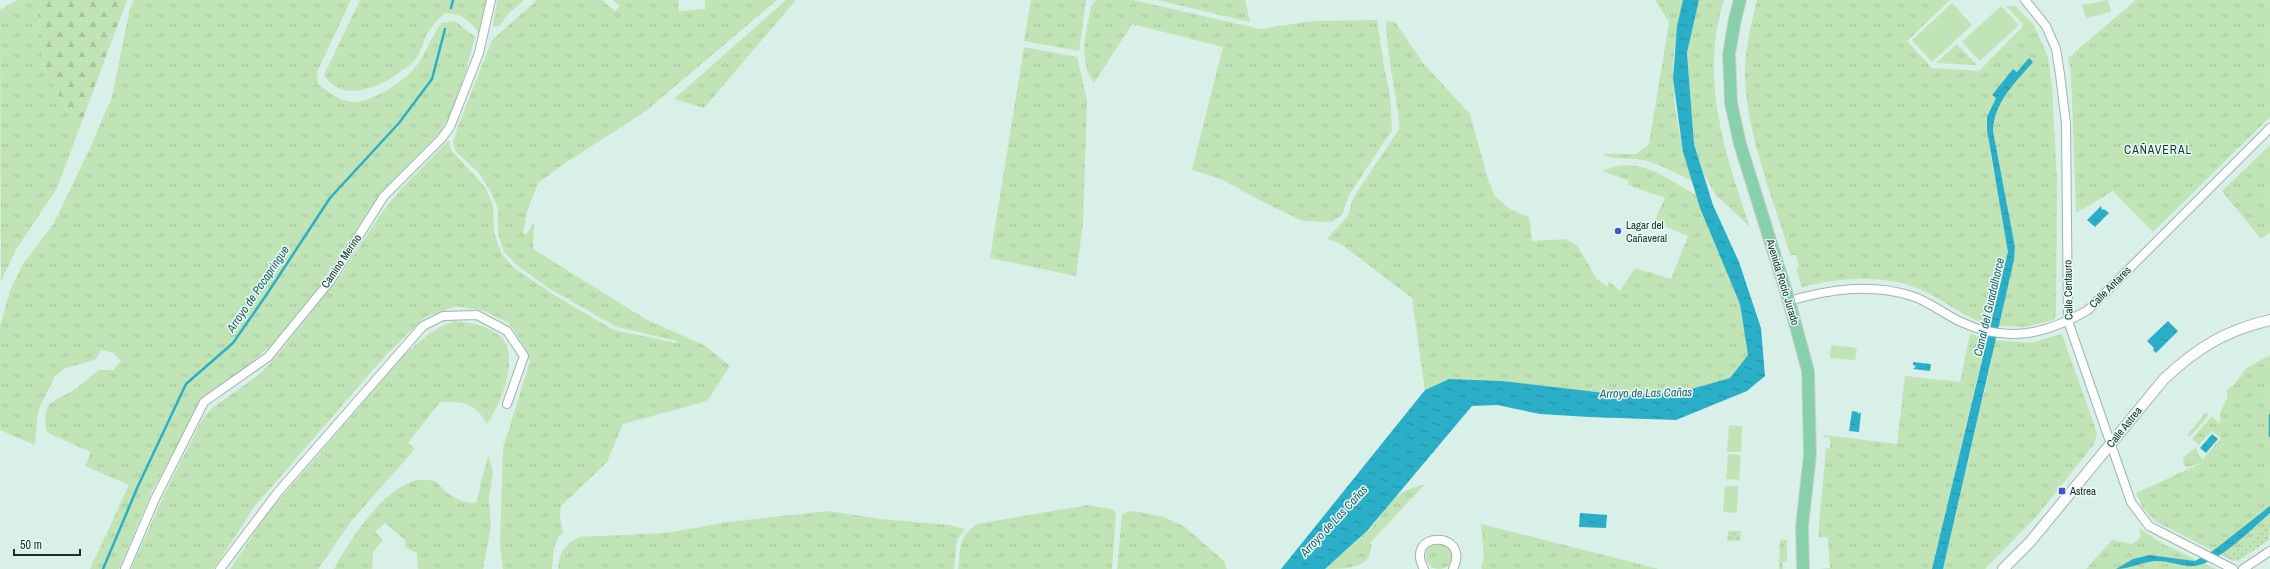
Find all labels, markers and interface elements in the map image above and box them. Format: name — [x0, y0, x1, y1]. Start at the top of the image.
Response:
district label: CAÑAVERAL — [2124, 142, 2192, 158]
place label: Lagar del Cañaveral — [1626, 218, 1667, 245]
marker: Lagar del Cañaveral — [1613, 226, 1623, 236]
street label: Camino Merino — [318, 231, 364, 291]
street label: Avenida Rocío Jurado — [1763, 236, 1803, 327]
water label: Arroyo de Pocapringue — [223, 242, 293, 336]
water label: Canal del Guadalhorce — [1970, 256, 2008, 358]
street label: Calle Centauro — [2060, 260, 2076, 320]
street label: Calle Antares — [2086, 263, 2134, 311]
water label: Arroyo de Las Cañas — [1599, 384, 1692, 402]
street label: Calle Astrea — [2103, 404, 2145, 450]
water label: Arroyo de Las Cañas — [1296, 482, 1371, 561]
place label: Astrea — [2069, 484, 2096, 498]
marker: Astrea — [2057, 486, 2067, 496]
scale bar — [14, 531, 80, 557]
text: 50 m — [20, 537, 42, 553]

